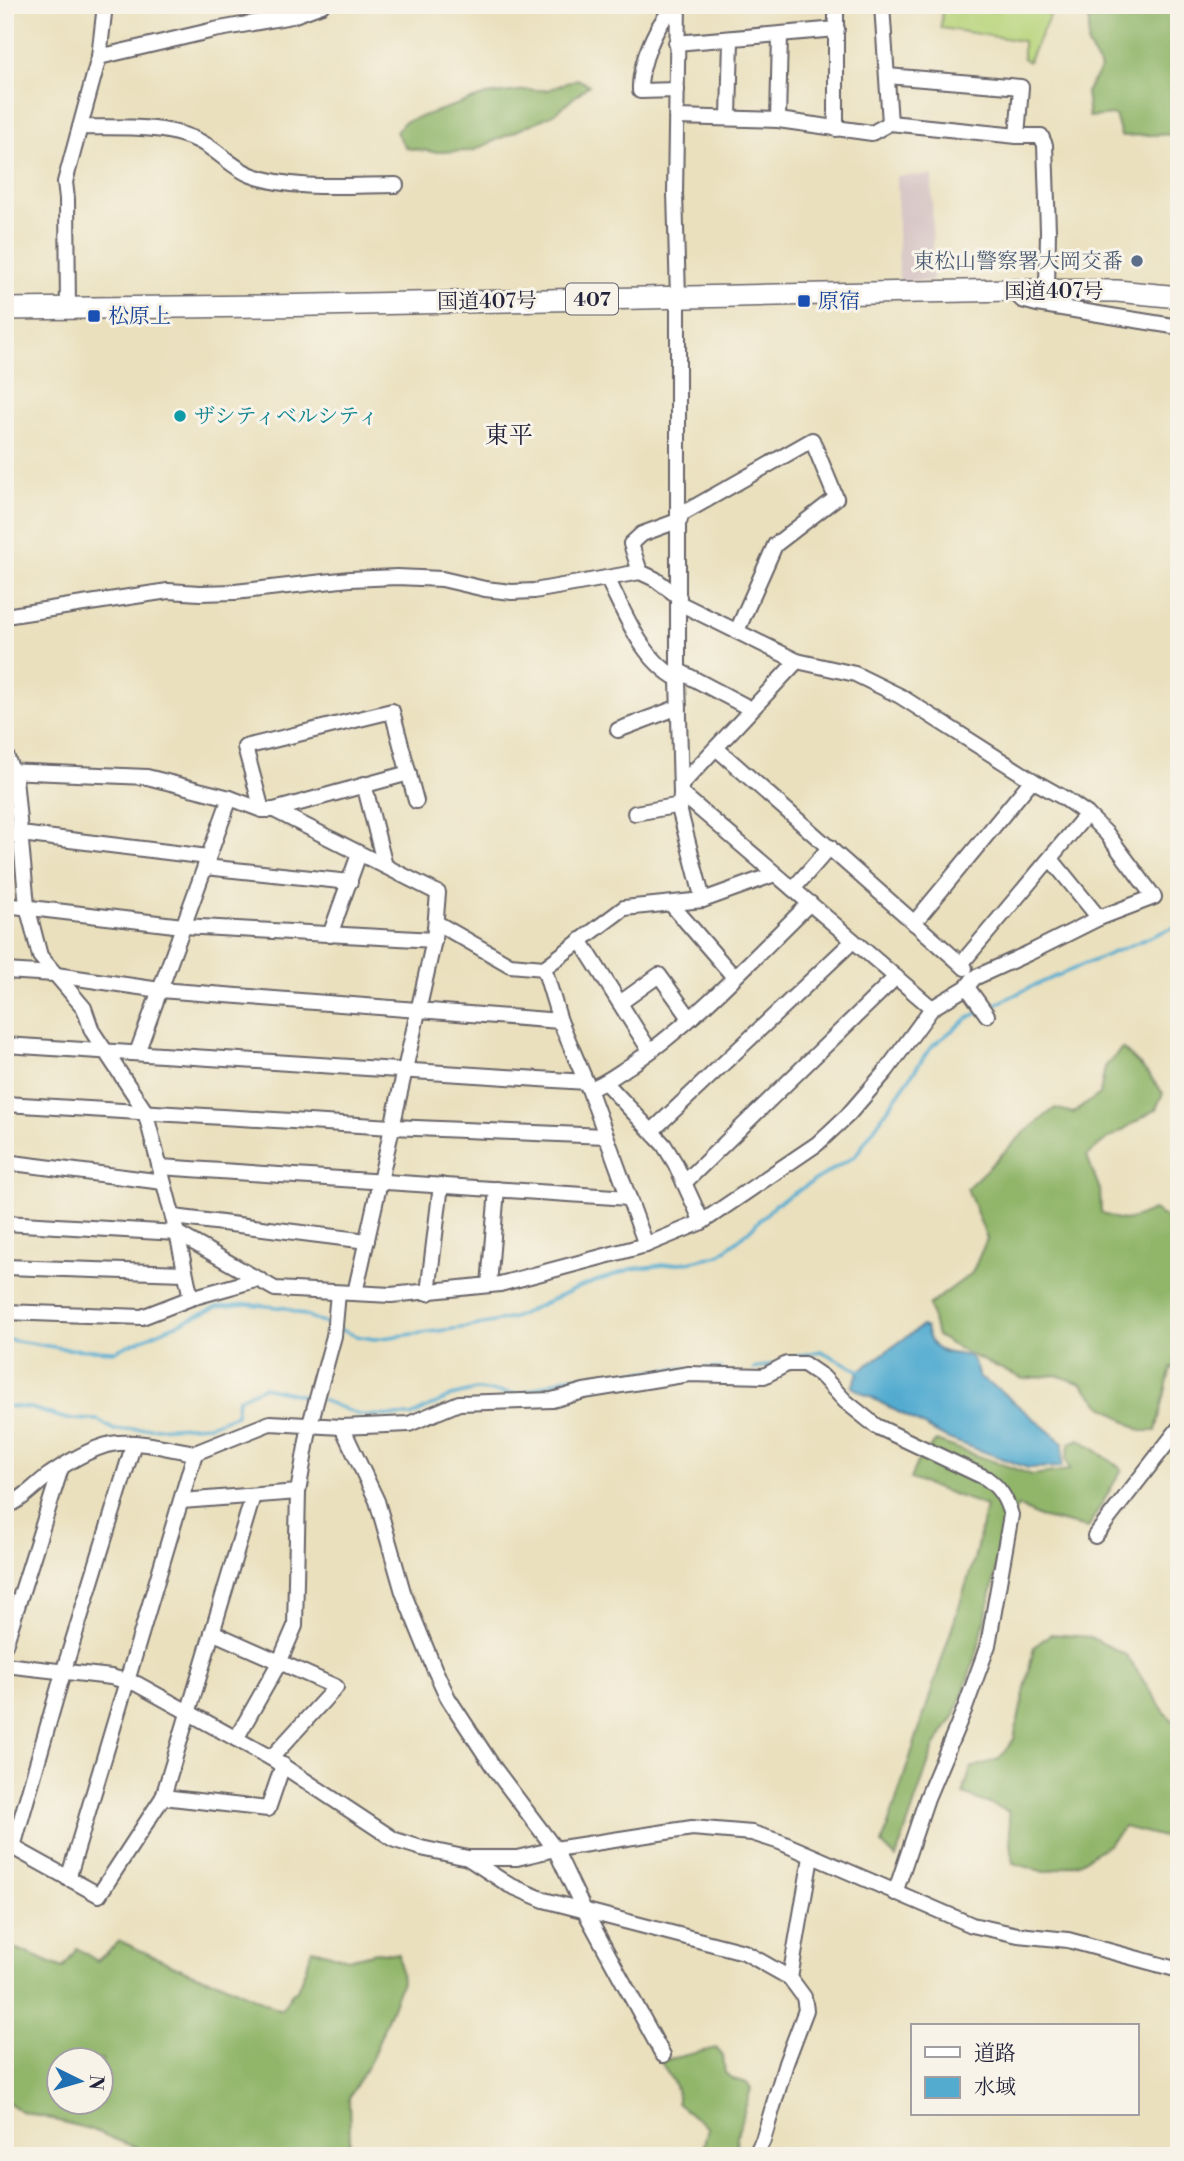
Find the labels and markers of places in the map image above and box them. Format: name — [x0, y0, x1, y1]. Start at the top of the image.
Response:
place label: 東松山警察署大岡交番 — [913, 249, 1123, 275]
marker: 東松山警察署大岡交番 — [1129, 253, 1145, 269]
place label: 原宿 — [818, 289, 860, 315]
marker: 原宿 — [796, 293, 812, 309]
place label: 松原上 — [108, 304, 171, 330]
marker: 松原上 — [86, 308, 102, 324]
place label: ザシティベルシティ — [194, 404, 379, 430]
marker: ザシティベルシティ — [172, 408, 188, 424]

